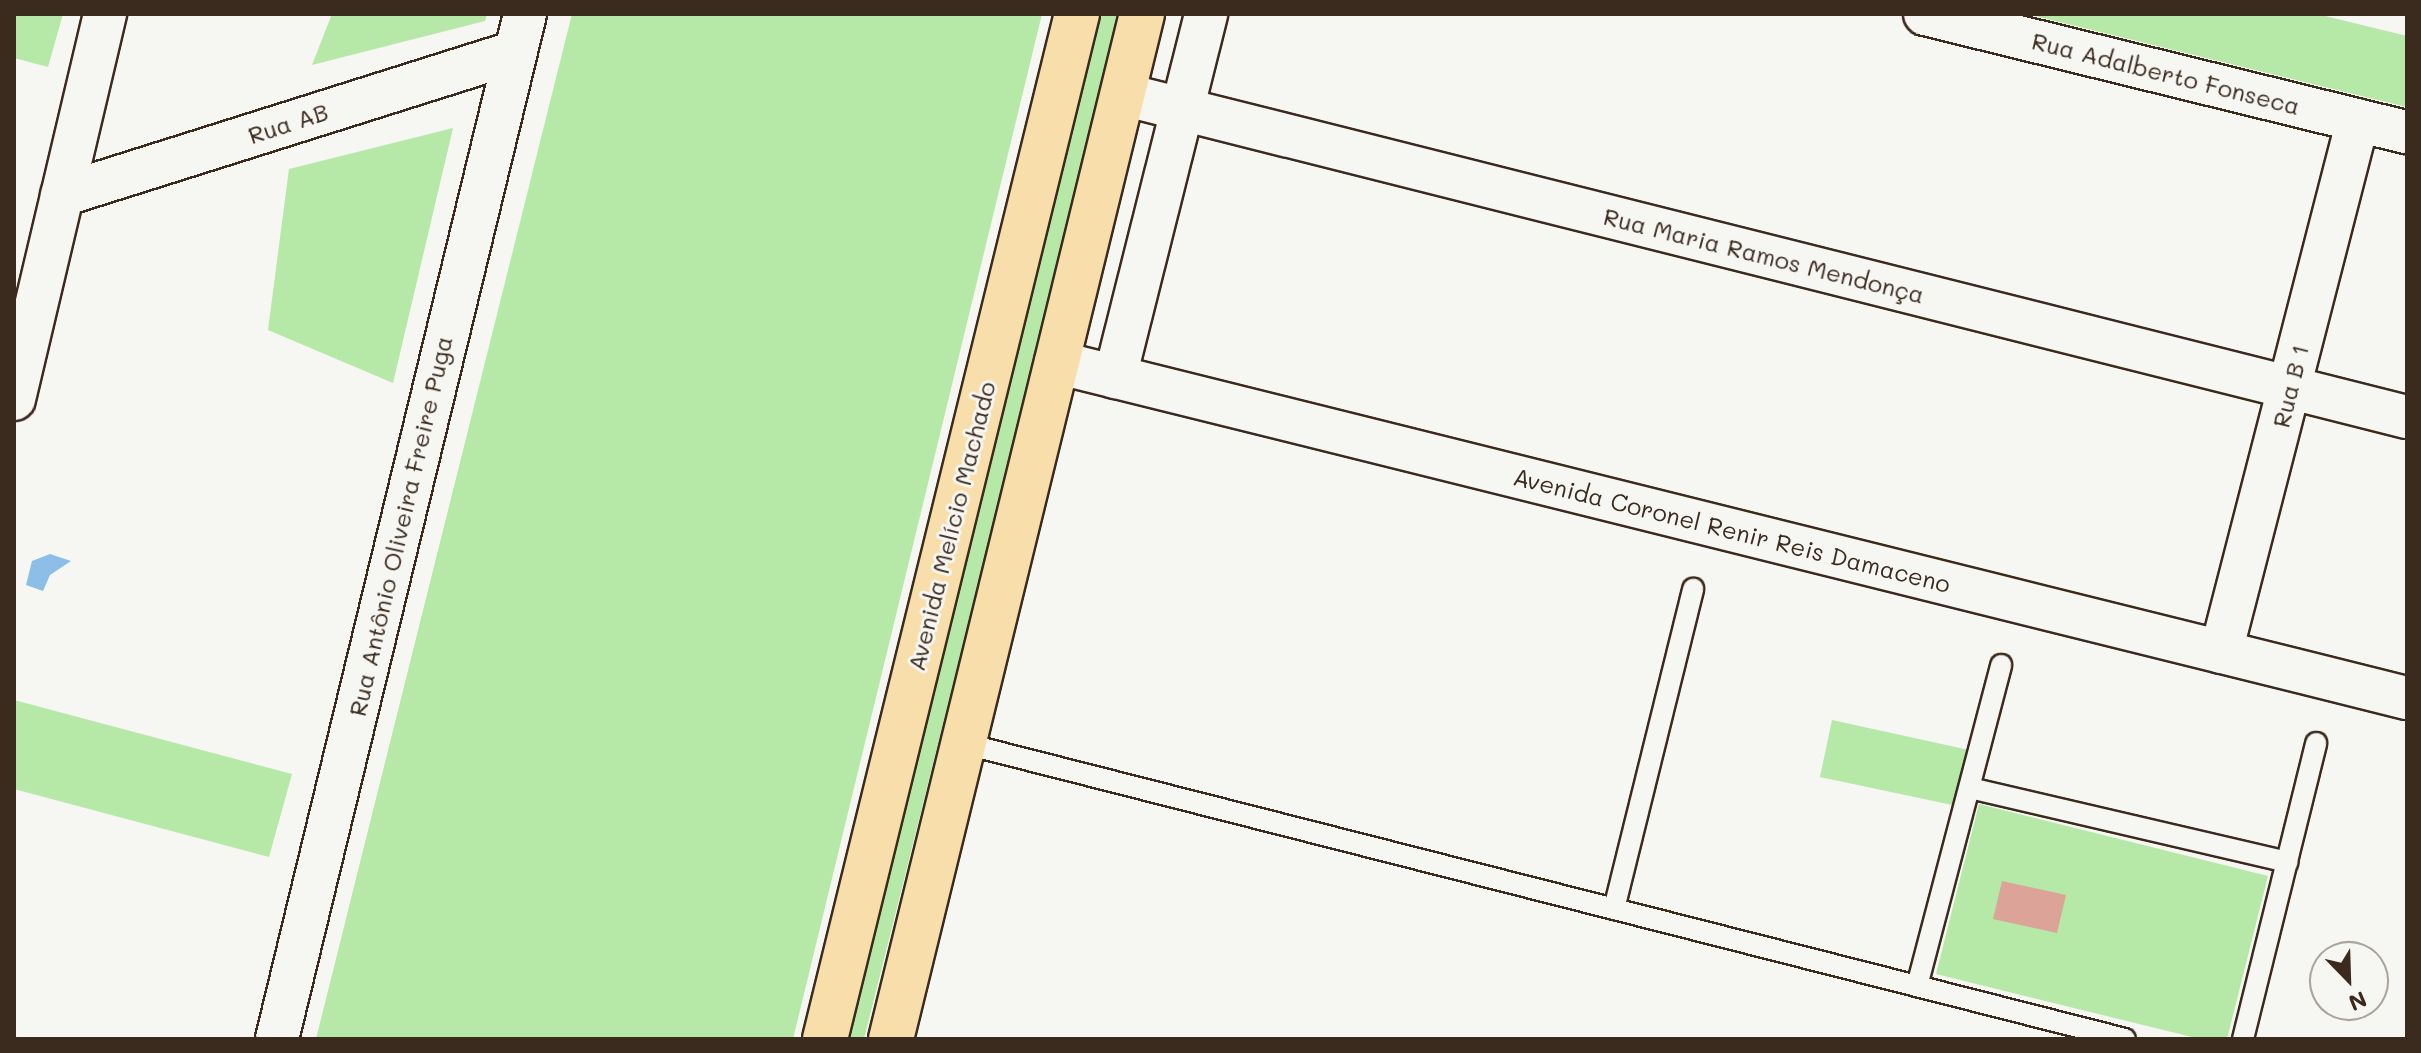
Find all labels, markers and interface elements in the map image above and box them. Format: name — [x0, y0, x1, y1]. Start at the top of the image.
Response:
street label: Rua Adalberto Fonseca — [2029, 26, 2303, 120]
street label: Rua AB — [244, 97, 332, 149]
street label: Rua Maria Ramos Mendonça — [1601, 201, 1927, 309]
street label: Rua Antônio Oliveira Freire Puga — [342, 333, 458, 719]
street label: Rua B 1 — [2266, 342, 2314, 430]
street label: Avenida Melício Machado — [901, 378, 1001, 674]
street label: Avenida Coronel Renir Reis Damaceno — [1511, 462, 1953, 598]
north arrow — [2309, 941, 2389, 1021]
text: N — [2344, 985, 2371, 1018]

